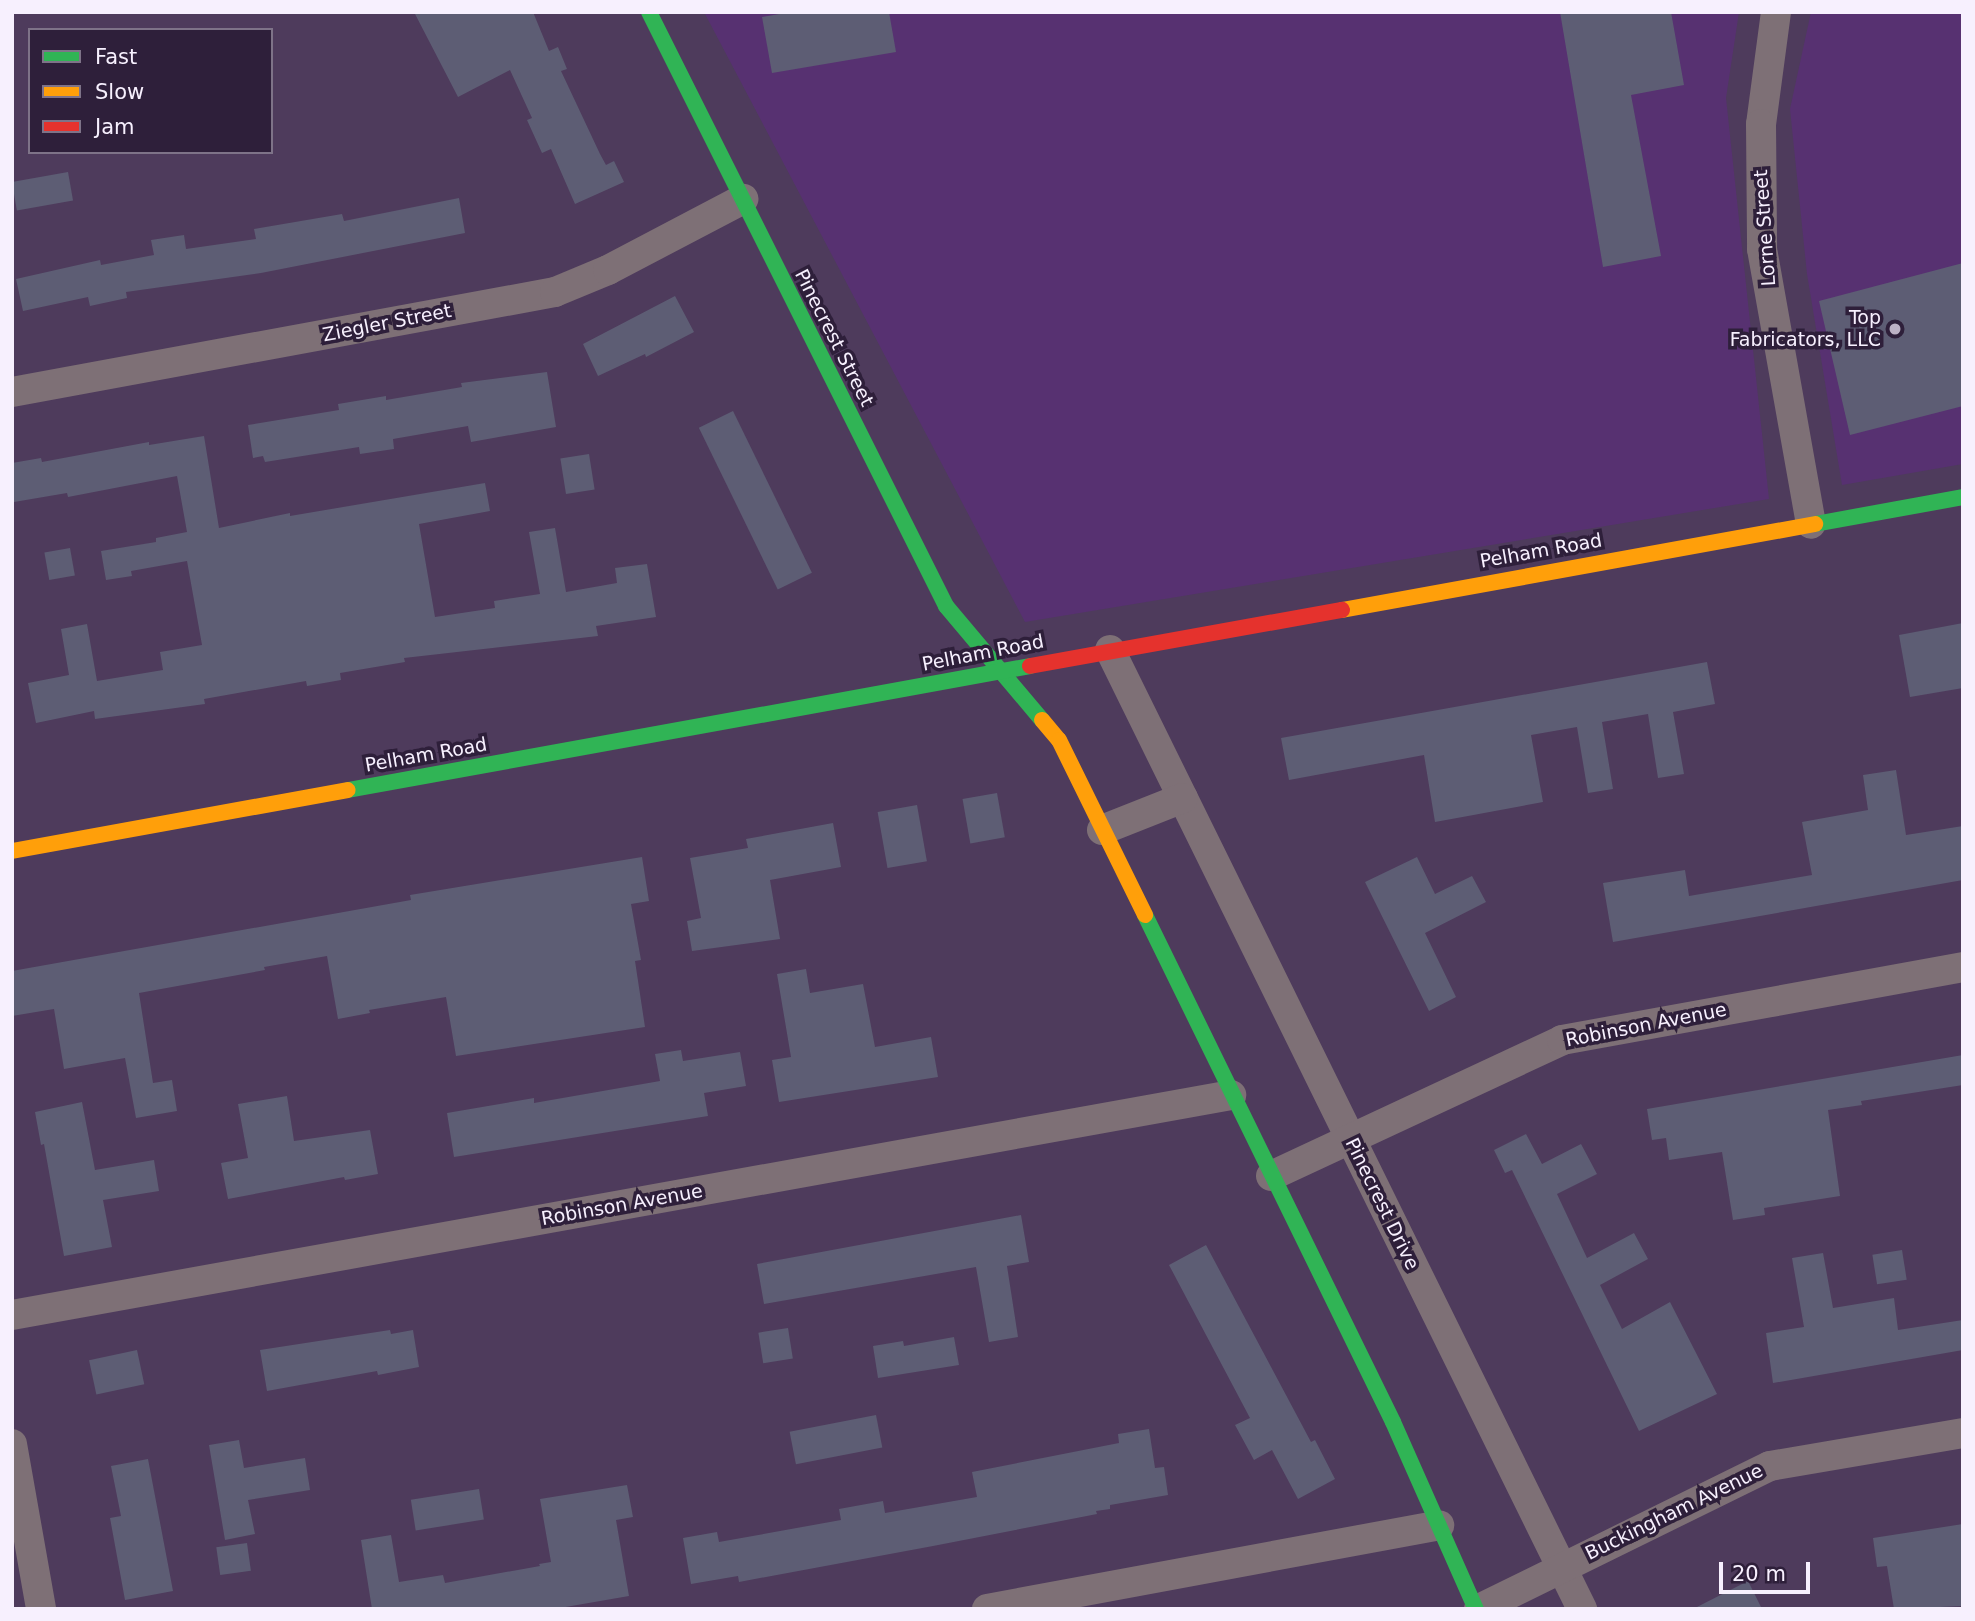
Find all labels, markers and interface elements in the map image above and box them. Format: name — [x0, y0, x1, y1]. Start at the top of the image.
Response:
legend — [28, 28, 273, 154]
text: Fast — [95, 45, 137, 69]
text: Slow — [95, 80, 144, 104]
text: Jam — [95, 115, 135, 139]
street label: Lorne Street — [1750, 169, 1780, 287]
street label: Pinecrest Street — [790, 266, 878, 410]
street label: Ziegler Street — [321, 299, 453, 347]
place label: Top Fabricators, LLC — [1730, 307, 1881, 351]
marker: Top Fabricators, LLC — [1887, 321, 1903, 337]
street label: Pelham Road — [1478, 529, 1604, 573]
street label: Pelham Road — [920, 630, 1046, 676]
street label: Pelham Road — [363, 733, 489, 777]
street label: Robinson Avenue — [1564, 998, 1728, 1052]
street label: Pinecrest Drive — [1340, 1134, 1424, 1274]
street label: Robinson Avenue — [539, 1180, 705, 1230]
street label: Buckingham Avenue — [1581, 1459, 1767, 1565]
scale bar — [1723, 1548, 1814, 1592]
text: 20 m — [1732, 1562, 1786, 1586]

